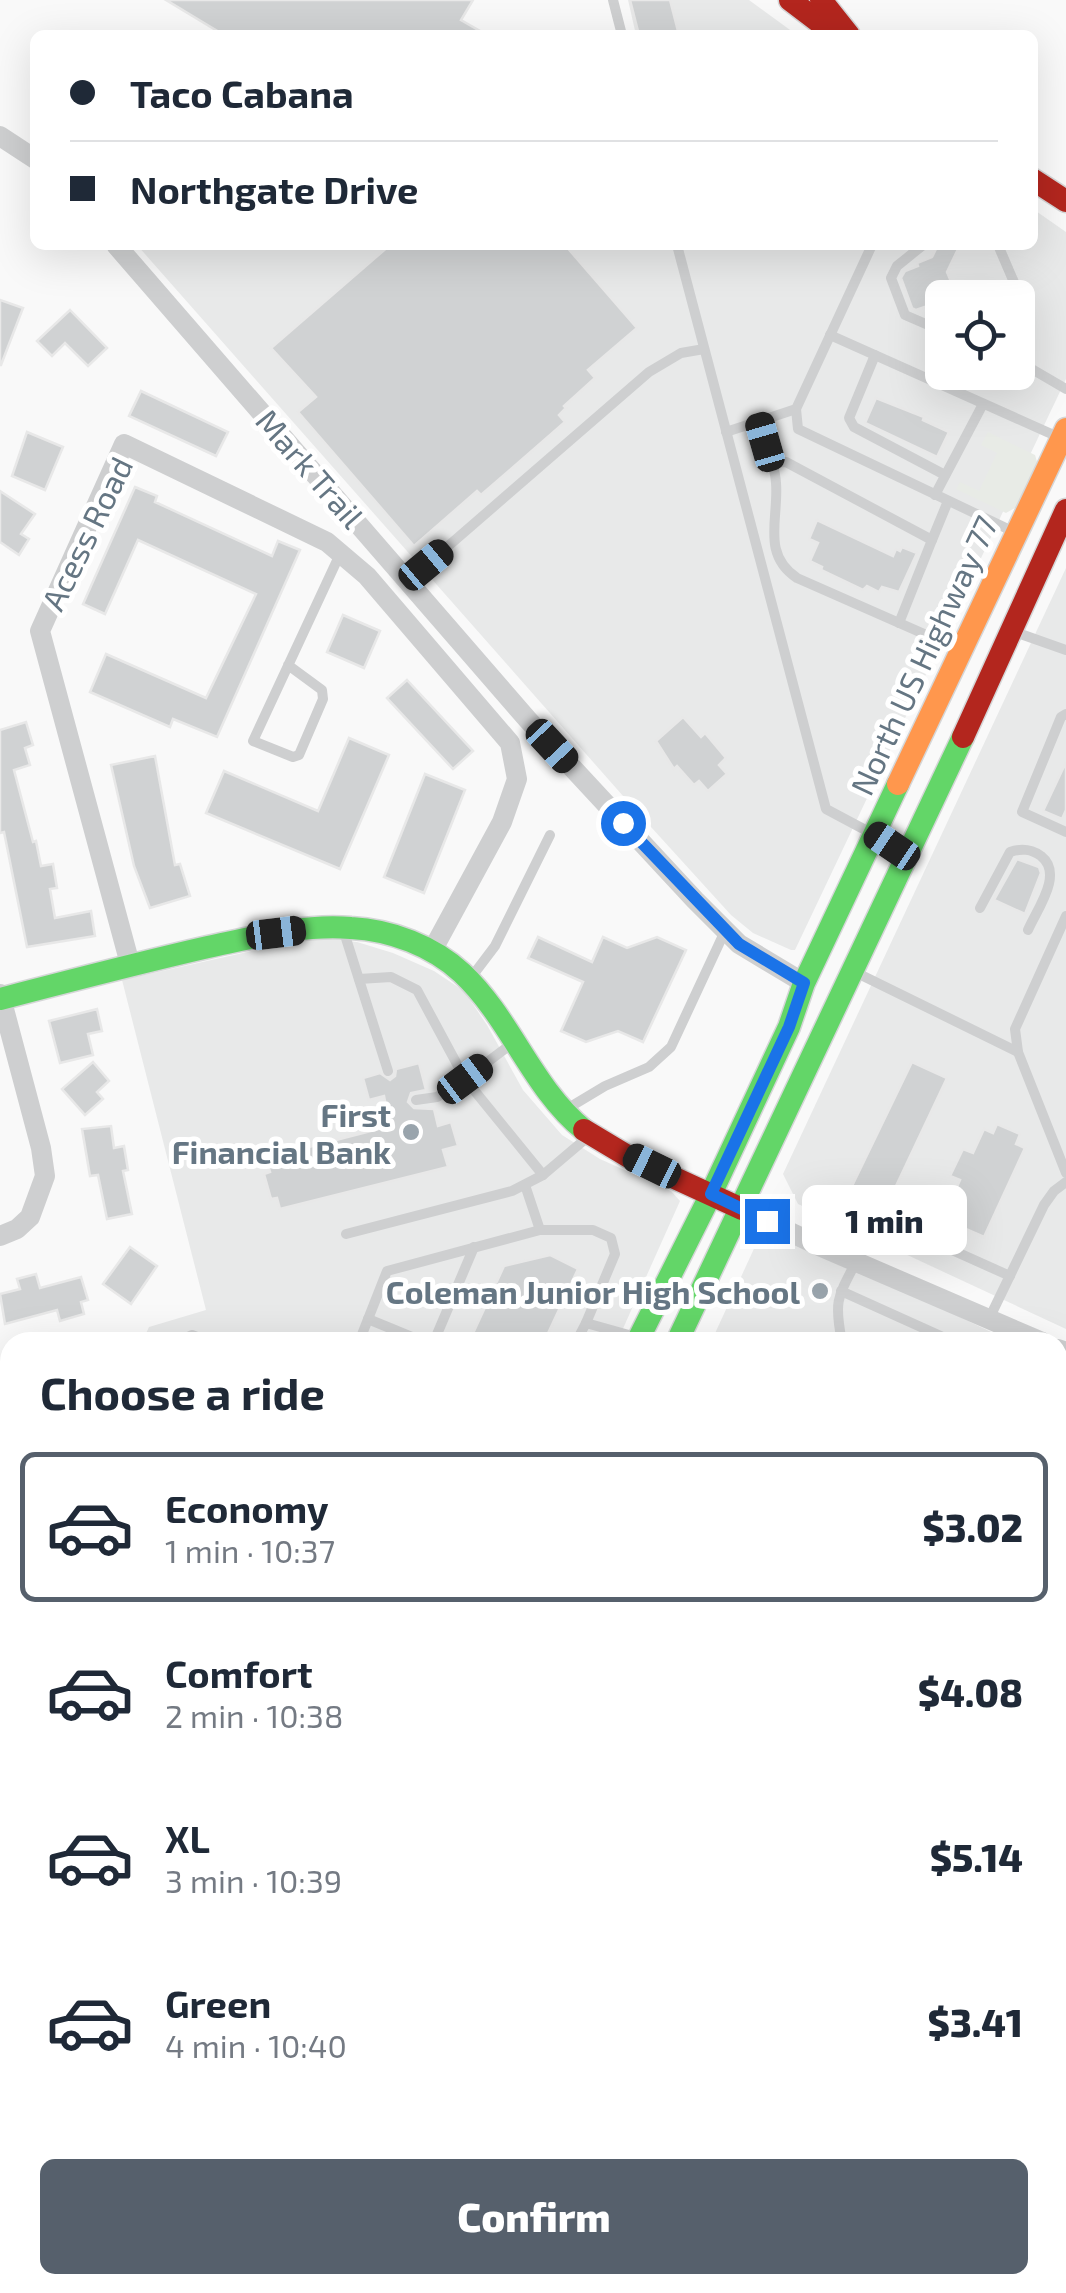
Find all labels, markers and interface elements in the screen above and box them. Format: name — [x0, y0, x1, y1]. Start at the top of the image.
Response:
text: Taco Cabana — [130, 70, 354, 116]
text: Northgate Drive — [130, 166, 419, 212]
map controls — [925, 280, 1035, 390]
button: locate — [925, 280, 1035, 390]
street label: Mark Trail — [249, 401, 373, 535]
car — [742, 409, 788, 475]
street label: Acess Road — [33, 450, 139, 616]
street label: North US Highway 77 — [842, 509, 1004, 801]
car — [393, 534, 459, 596]
car — [521, 714, 583, 778]
route start — [601, 801, 646, 846]
car — [859, 817, 925, 875]
car — [244, 914, 308, 952]
car — [432, 1049, 498, 1109]
place label: First Financial Bank — [172, 1095, 391, 1170]
marker: First Financial Bank — [400, 1121, 422, 1143]
car — [618, 1139, 686, 1193]
callout: 1 min — [802, 1186, 967, 1256]
route end — [745, 1199, 790, 1244]
text: 1 min — [845, 1201, 924, 1239]
place label: Coleman Junior High School — [386, 1272, 800, 1310]
marker: Coleman Junior High School — [809, 1280, 831, 1302]
text: Choose a ride — [40, 1365, 325, 1419]
icon: car — [45, 1482, 135, 1572]
text: Economy — [165, 1485, 329, 1531]
text: $3.02 — [922, 1504, 1023, 1550]
text: 1 min · 10:37 — [165, 1531, 335, 1569]
icon: car — [45, 1647, 135, 1737]
text: Comfort — [165, 1650, 313, 1696]
text: $4.08 — [918, 1669, 1023, 1715]
text: 2 min · 10:38 — [165, 1696, 343, 1734]
icon: car — [45, 1812, 135, 1902]
text: XL — [165, 1815, 210, 1861]
text: $5.14 — [930, 1834, 1023, 1880]
text: 3 min · 10:39 — [165, 1861, 342, 1899]
icon: car — [45, 1977, 135, 2067]
text: Green — [165, 1980, 271, 2026]
text: $3.41 — [928, 1999, 1023, 2045]
text: 4 min · 10:40 — [165, 2026, 347, 2064]
button: Confirm — [40, 2159, 1028, 2274]

